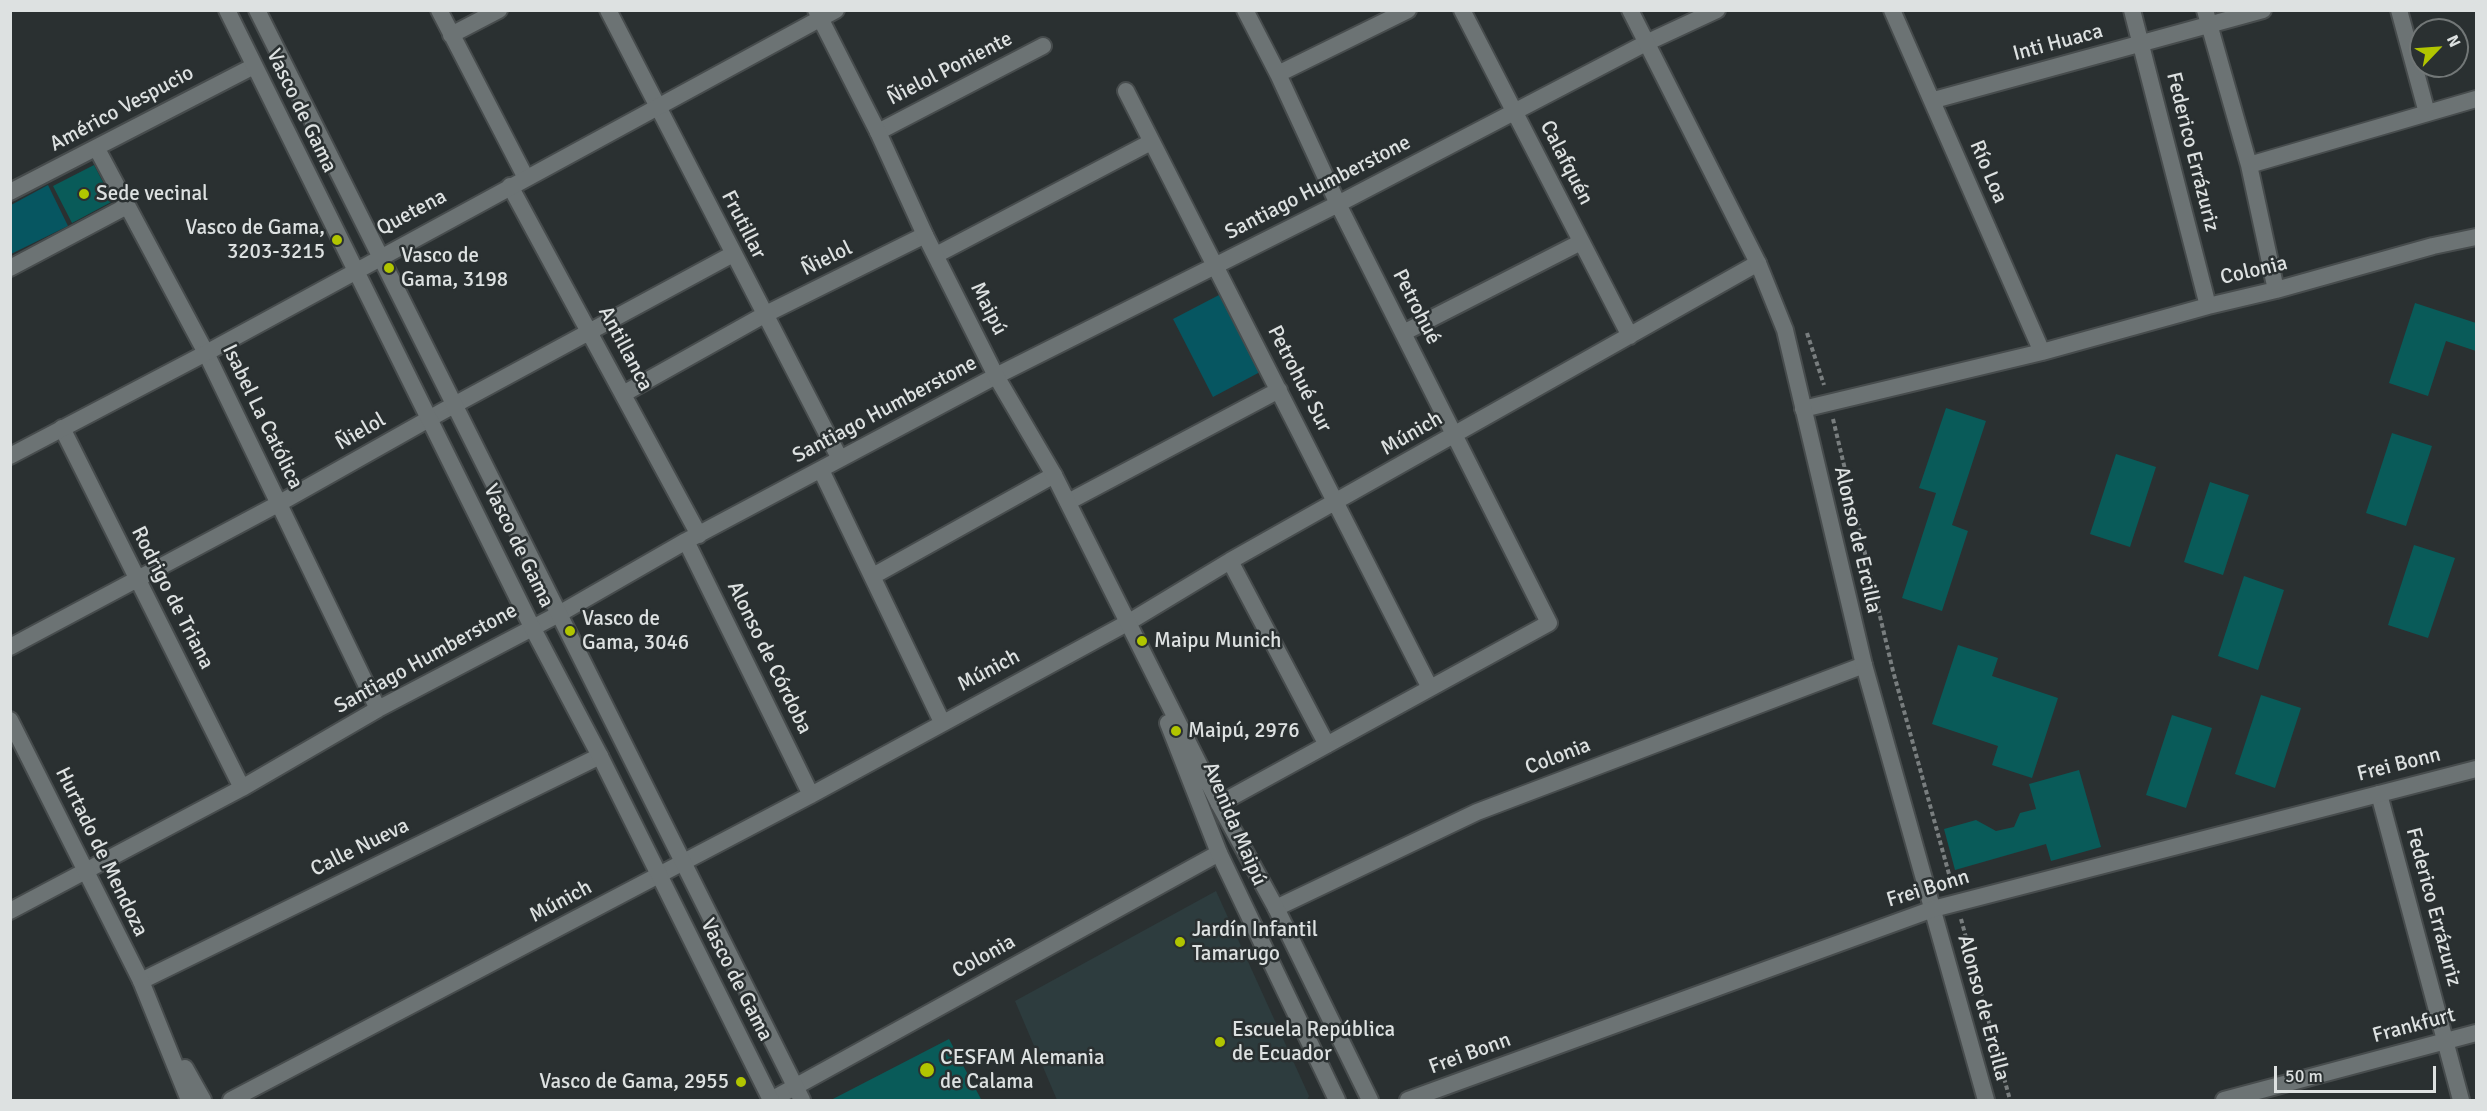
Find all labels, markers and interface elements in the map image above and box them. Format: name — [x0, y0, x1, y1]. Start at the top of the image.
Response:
north arrow — [2409, 18, 2469, 78]
street label: Inti Huaca — [2010, 19, 2106, 67]
street label: Ñielol Poniente — [883, 27, 1017, 111]
text: N — [2442, 32, 2465, 51]
street label: Vasco de Gama — [260, 45, 342, 177]
street label: Américo Vespucio — [46, 61, 198, 157]
street label: Federico Errázuriz — [2160, 70, 2224, 234]
street label: Calafquén — [1534, 117, 1598, 209]
street label: Santiago Humberstone — [1221, 130, 1415, 246]
street label: Río Loa — [1964, 137, 2012, 207]
place label: Sede vecinal — [96, 181, 208, 207]
street label: Quetena — [373, 184, 451, 242]
marker: Sede vecinal — [77, 187, 91, 201]
street label: Frutillar — [715, 187, 771, 263]
place label: Vasco de Gama, 3203-3215 — [185, 215, 325, 265]
marker: Vasco de Gama, 3203-3215 — [330, 233, 344, 247]
street label: Ñielol — [797, 236, 857, 282]
place label: Vasco de Gama, 3198 — [401, 243, 508, 293]
street label: Colonia — [2218, 251, 2290, 291]
marker: Vasco de Gama, 3198 — [382, 261, 396, 275]
street label: Petrohué — [1386, 265, 1446, 349]
street label: Maipú — [964, 278, 1012, 340]
street label: Antillanca — [592, 302, 658, 396]
street label: Petrohué Sur — [1261, 321, 1337, 437]
street label: Isabel La Católica — [216, 341, 308, 493]
street label: Santiago Humberstone — [789, 351, 981, 469]
street label: Múnich — [1377, 406, 1447, 462]
street label: Ñielol — [332, 408, 390, 456]
street label: Alonso de Ercilla — [1828, 464, 1886, 616]
street label: Vasco de Gama — [477, 480, 559, 612]
street label: Rodrigo de Triana — [125, 522, 219, 674]
street label: Alonso de Córdoba — [721, 578, 817, 738]
street label: Santiago Humberstone — [330, 598, 522, 720]
place label: Vasco de Gama, 3046 — [582, 606, 689, 656]
marker: Vasco de Gama, 3046 — [563, 624, 577, 638]
place label: Maipu Munich — [1154, 628, 1281, 654]
marker: Maipu Munich — [1135, 634, 1149, 648]
street label: Múnich — [954, 644, 1024, 698]
place label: Maipú, 2976 — [1188, 718, 1300, 744]
marker: Maipú, 2976 — [1169, 724, 1183, 738]
street label: Colonia — [1522, 733, 1594, 781]
street label: Frei Bonn — [2355, 742, 2443, 788]
street label: Avenida Maipú — [1197, 758, 1271, 890]
street label: Hurtado de Mendoza — [49, 763, 153, 941]
street label: Calle Nueva — [307, 813, 413, 883]
street label: Federico Errázuriz — [2400, 825, 2466, 989]
street label: Frei Bonn — [1884, 865, 1972, 913]
street label: Múnich — [526, 875, 596, 929]
street label: Vasco de Gama — [694, 915, 778, 1045]
place label: Jardín Infantil Tamarugo — [1192, 917, 1318, 967]
street label: Colonia — [948, 929, 1020, 985]
street label: Alonso de Ercilla — [1951, 932, 2015, 1084]
marker: Jardín Infantil Tamarugo — [1173, 935, 1187, 949]
street label: Frankfurt — [2370, 1003, 2458, 1049]
place label: Escuela República de Ecuador — [1232, 1017, 1395, 1067]
street label: Frei Bonn — [1426, 1028, 1514, 1080]
marker: Escuela República de Ecuador — [1213, 1035, 1227, 1049]
place label: CESFAM Alemania de Calama — [940, 1045, 1105, 1095]
scale bar — [2277, 1054, 2439, 1092]
marker: CESFAM Alemania de Calama — [918, 1061, 936, 1079]
text: 50 m — [2285, 1065, 2323, 1087]
place label: Vasco de Gama, 2955 — [539, 1069, 729, 1095]
marker: Vasco de Gama, 2955 — [734, 1075, 748, 1089]

